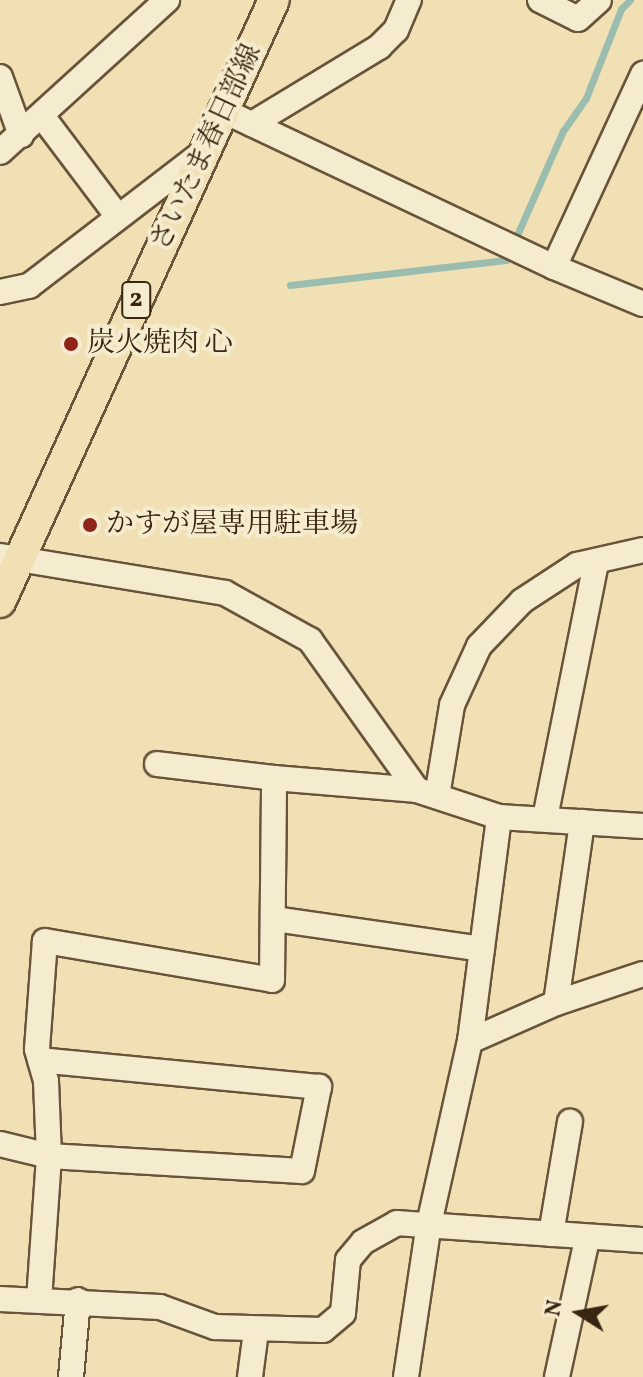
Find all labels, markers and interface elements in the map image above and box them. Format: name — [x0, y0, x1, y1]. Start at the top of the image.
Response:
street label: さいたま春日部線 — [144, 39, 270, 257]
road number: 2 — [120, 278, 152, 322]
place label: 炭火焼肉 心 — [87, 327, 233, 361]
marker: 炭火焼肉 心 — [62, 335, 80, 353]
place label: かすが屋専用駐車場 — [106, 508, 358, 542]
marker: かすが屋専用駐車場 — [81, 516, 99, 534]
north arrow — [539, 1273, 619, 1353]
text: N — [538, 1298, 572, 1319]

